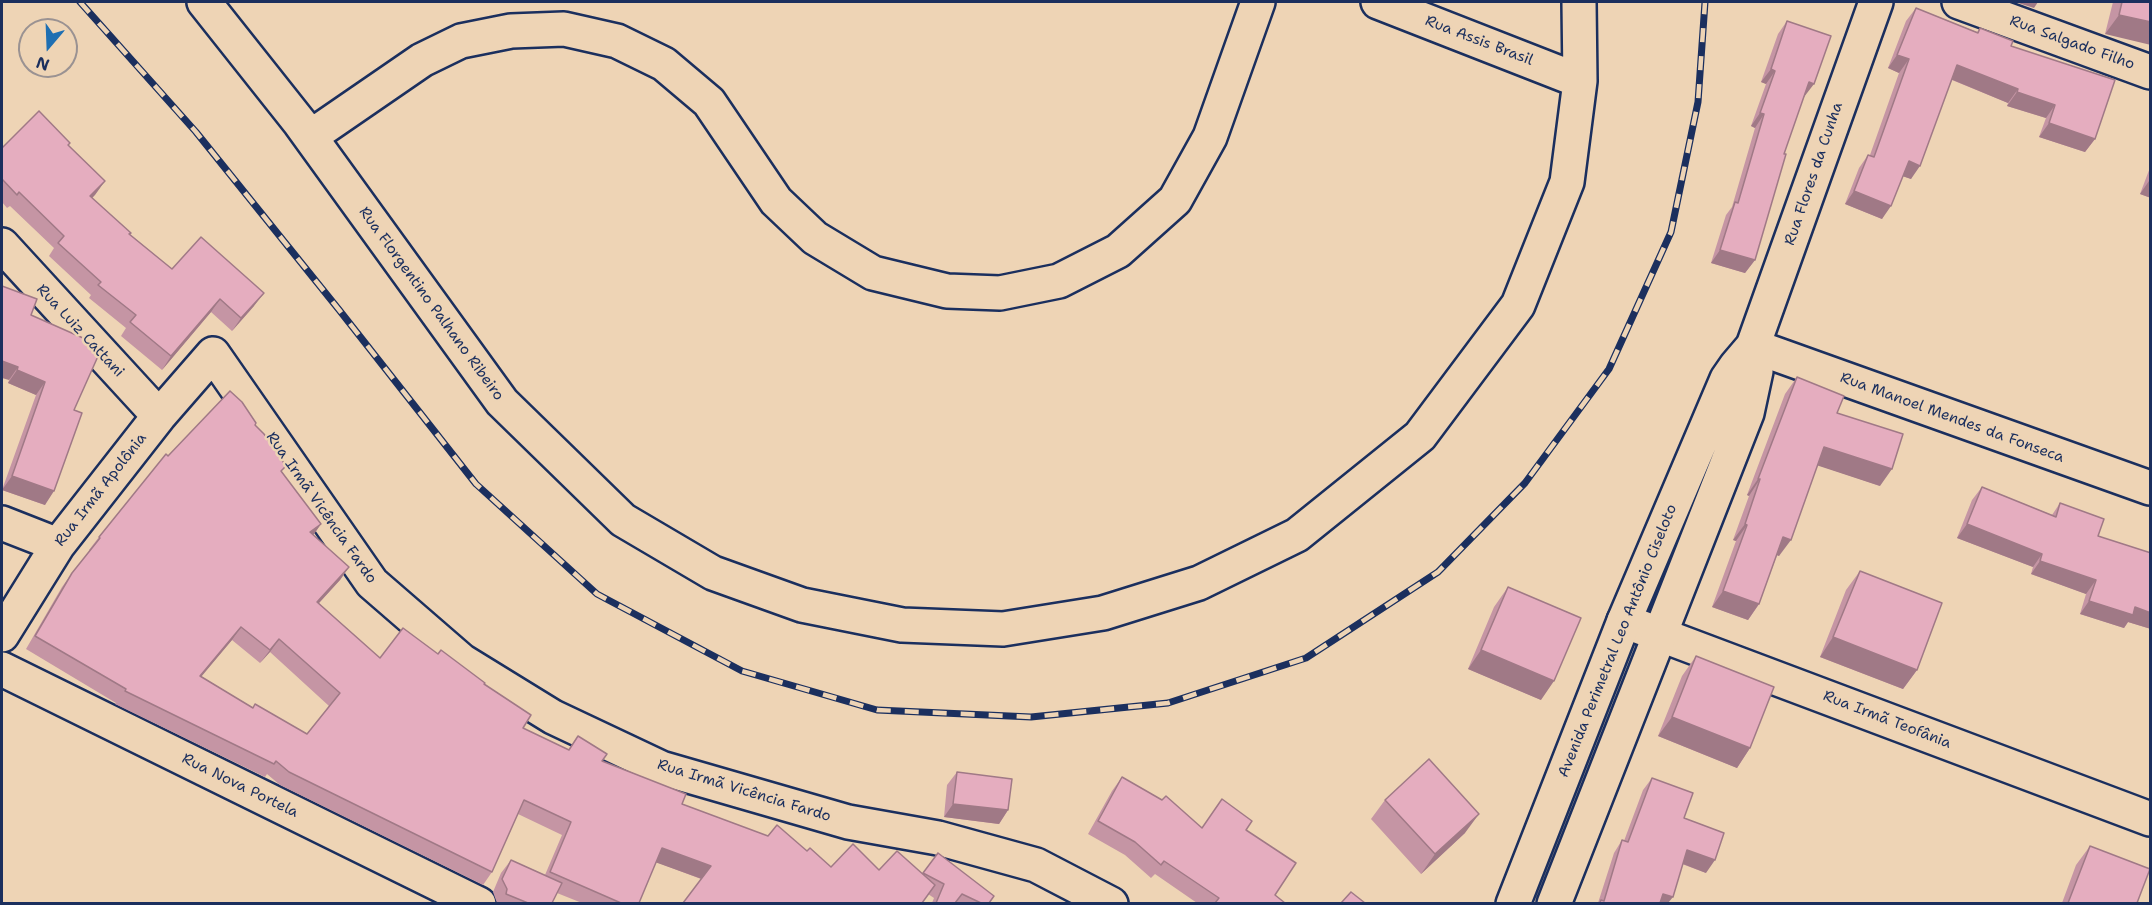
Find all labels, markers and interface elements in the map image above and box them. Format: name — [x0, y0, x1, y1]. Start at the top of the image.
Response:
street label: Rua Assis Brasil — [1422, 12, 1536, 70]
street label: Rua Salgado Filho — [2007, 12, 2137, 74]
north arrow — [18, 18, 78, 78]
text: N — [33, 52, 52, 76]
street label: Rua Flores da Cunha — [1781, 100, 1847, 248]
street label: Rua Florgentino Palhano Ribeiro — [355, 204, 507, 404]
street label: Rua Luiz Cattani — [32, 281, 128, 381]
street label: Rua Manoel Mendes da Fonseca — [1838, 369, 2066, 467]
street label: Rua Irmã Vicência Fardo — [262, 429, 380, 587]
street label: Rua Irmã Apolônia — [51, 430, 151, 550]
street label: Avenida Perimetral Leo Antônio Ciseloto — [1555, 502, 1681, 780]
street label: Rua Irmã Teofânia — [1820, 687, 1954, 753]
street label: Rua Nova Portela — [179, 750, 301, 822]
street label: Rua Irmã Vicência Fardo — [655, 756, 833, 826]

